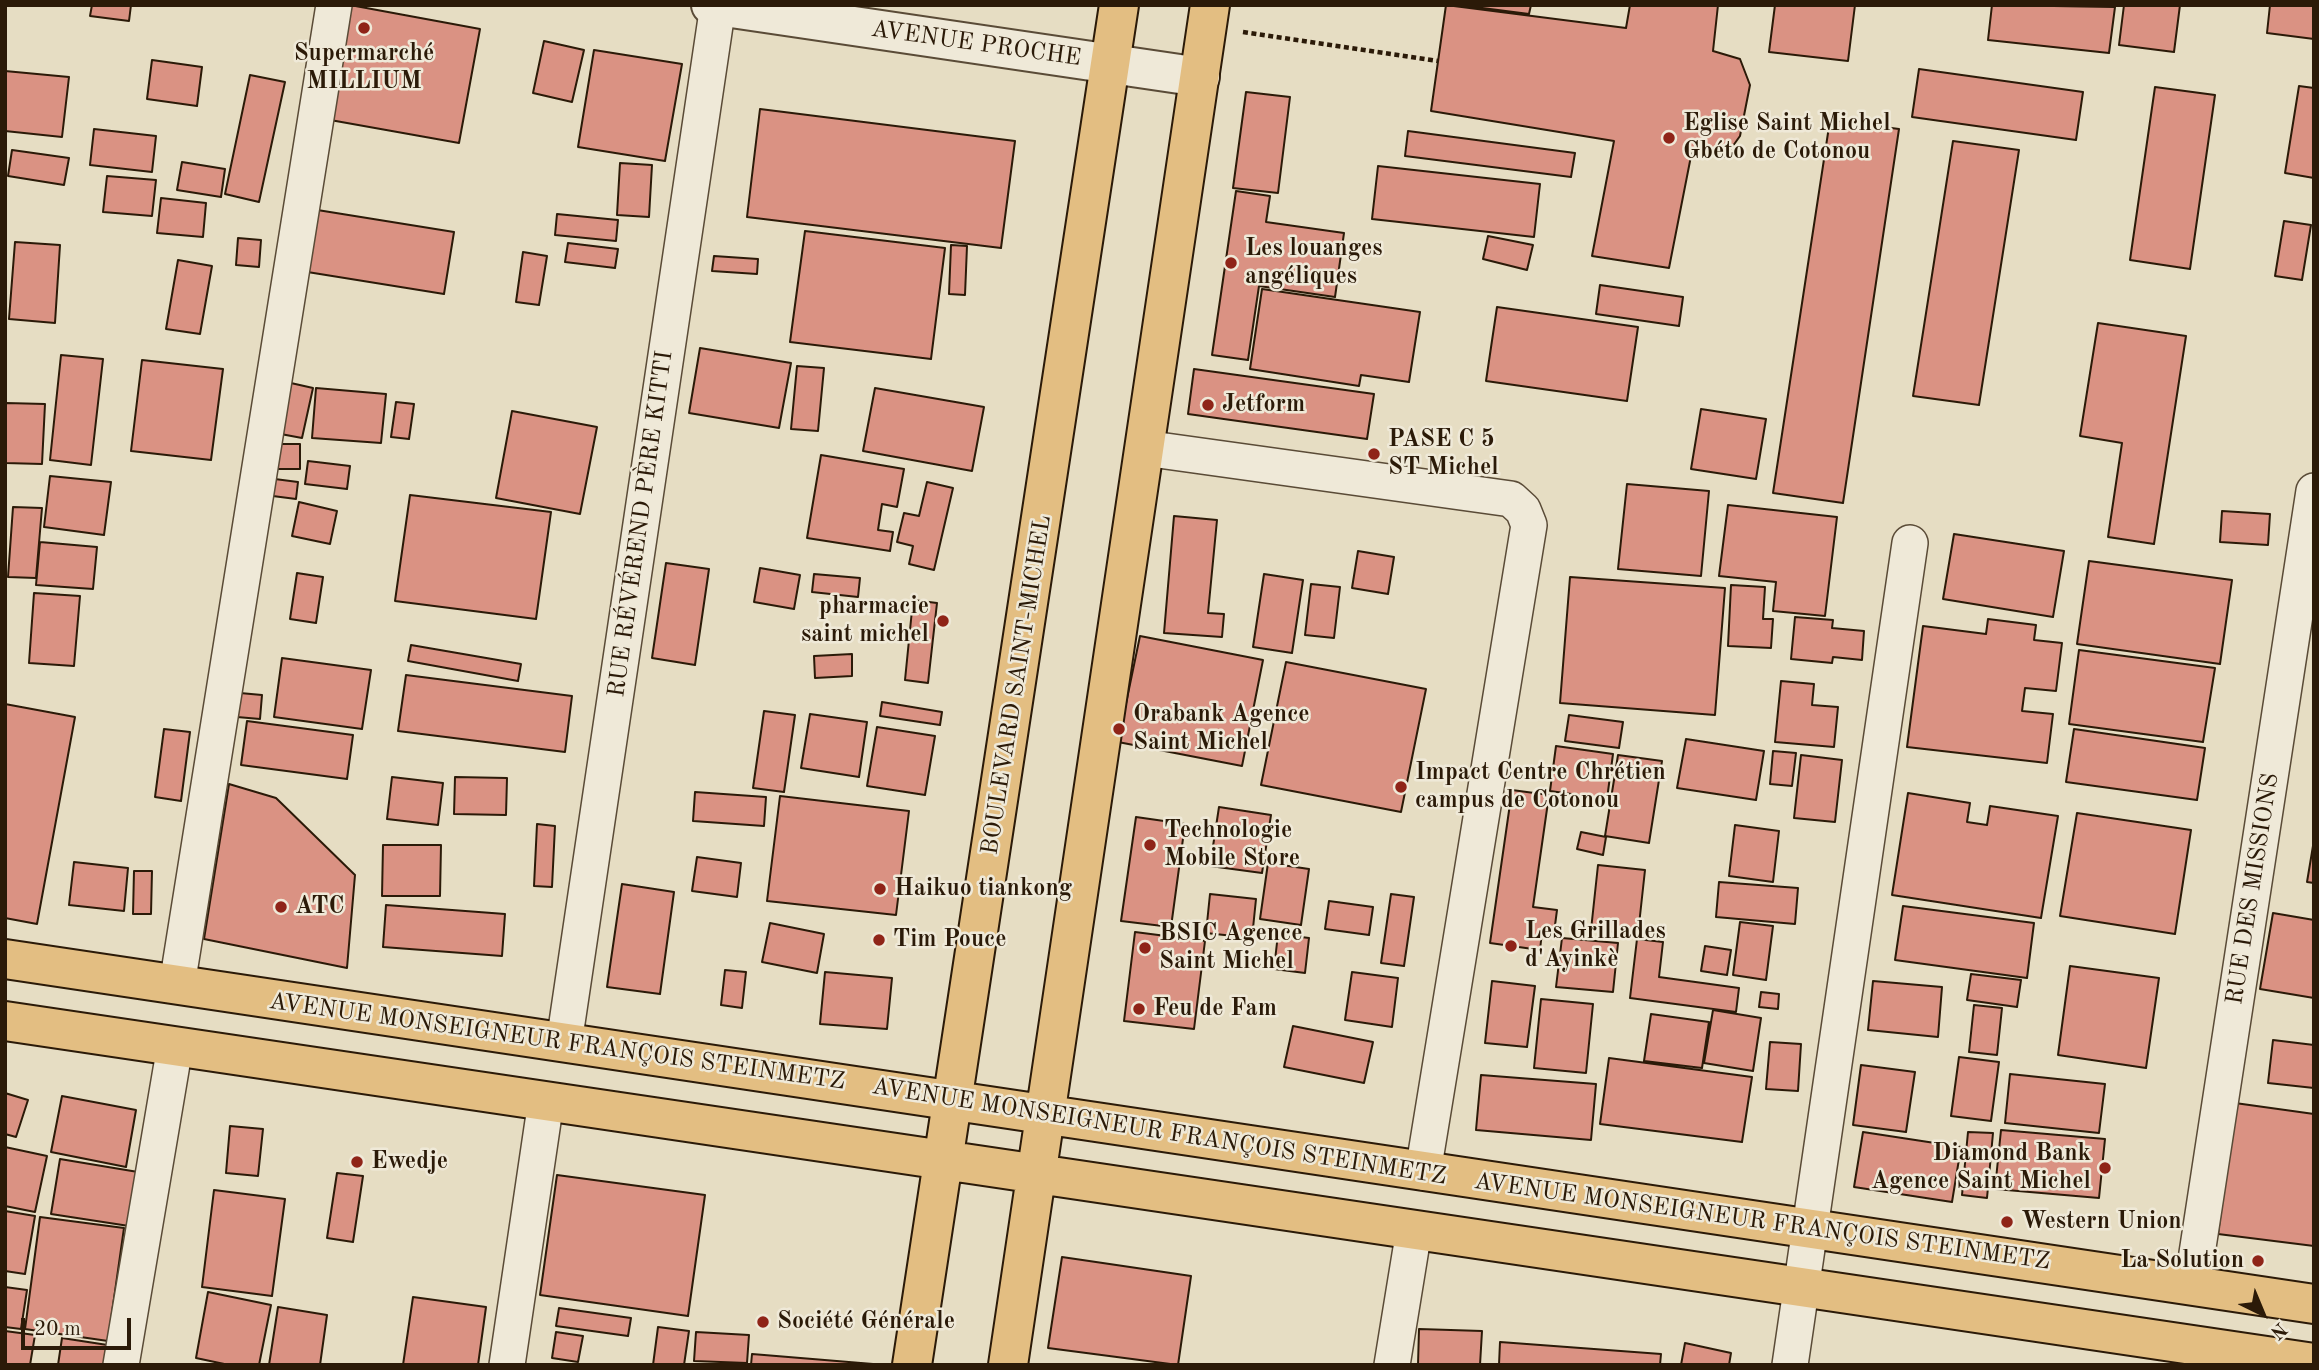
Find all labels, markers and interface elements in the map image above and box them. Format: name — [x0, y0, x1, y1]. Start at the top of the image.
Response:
street label: AVENUE PROCHE — [869, 15, 1083, 73]
marker: Supermarché MILLIUM — [356, 20, 372, 36]
place label: Supermarché MILLIUM — [294, 40, 434, 96]
place label: Eglise Saint Michel Gbéto de Cotonou — [1683, 110, 1891, 166]
marker: Eglise Saint Michel Gbéto de Cotonou — [1661, 130, 1677, 146]
place label: Les louanges angéliques — [1245, 235, 1383, 291]
marker: Les louanges angéliques — [1223, 255, 1239, 271]
street label: RUE RÉVÉREND PÈRE KITTI — [602, 349, 680, 699]
place label: Jetform — [1222, 391, 1305, 419]
marker: Jetform — [1200, 397, 1216, 413]
place label: PASE C 5 ST Michel — [1388, 426, 1499, 482]
marker: PASE C 5 ST Michel — [1366, 446, 1382, 462]
street label: BOULEVARD SAINT-MICHEL — [976, 513, 1058, 857]
place label: pharmacie saint michel — [801, 593, 929, 649]
marker: pharmacie saint michel — [935, 613, 951, 629]
place label: Orabank Agence Saint Michel — [1133, 701, 1310, 757]
marker: Orabank Agence Saint Michel — [1111, 721, 1127, 737]
place label: Impact Centre Chrétien campus de Cotonou — [1415, 759, 1666, 815]
street label: RUE DES MISSIONS — [2220, 771, 2286, 1007]
marker: Impact Centre Chrétien campus de Cotonou — [1393, 779, 1409, 795]
place label: Technologie Mobile Store — [1164, 817, 1300, 873]
marker: Technologie Mobile Store — [1142, 837, 1158, 853]
place label: Haikuo tiankong — [894, 875, 1072, 903]
marker: Haikuo tiankong — [872, 881, 888, 897]
place label: ATC — [295, 893, 344, 921]
marker: ATC — [273, 899, 289, 915]
place label: Les Grillades d'Ayinkè — [1525, 918, 1666, 974]
place label: BSIC Agence Saint Michel — [1159, 920, 1303, 976]
place label: Tim Pouce — [893, 926, 1007, 954]
marker: Tim Pouce — [871, 932, 887, 948]
marker: Les Grillades d'Ayinkè — [1503, 938, 1519, 954]
marker: BSIC Agence Saint Michel — [1137, 940, 1153, 956]
street label: AVENUE MONSEIGNEUR FRANÇOIS STEINMETZ — [267, 987, 847, 1097]
place label: Feu de Fam — [1153, 995, 1277, 1023]
marker: Feu de Fam — [1131, 1001, 1147, 1017]
street label: AVENUE MONSEIGNEUR FRANÇOIS STEINMETZ — [870, 1072, 1448, 1192]
place label: Diamond Bank Agence Saint Michel — [1871, 1140, 2091, 1196]
place label: Ewedje — [371, 1148, 448, 1176]
marker: Ewedje — [349, 1154, 365, 1170]
marker: Diamond Bank Agence Saint Michel — [2097, 1160, 2113, 1176]
street label: AVENUE MONSEIGNEUR FRANÇOIS STEINMETZ — [1472, 1167, 2052, 1277]
place label: Western Union — [2021, 1208, 2182, 1236]
marker: Western Union — [1999, 1214, 2015, 1230]
place label: La Solution — [2120, 1247, 2244, 1275]
marker: La Solution — [2250, 1253, 2266, 1269]
north arrow — [2228, 1279, 2298, 1349]
scale bar — [24, 1304, 135, 1348]
place label: Société Générale — [777, 1308, 955, 1336]
marker: Société Générale — [755, 1314, 771, 1330]
text: N — [2266, 1318, 2289, 1342]
text: 20 m — [34, 1319, 81, 1340]

